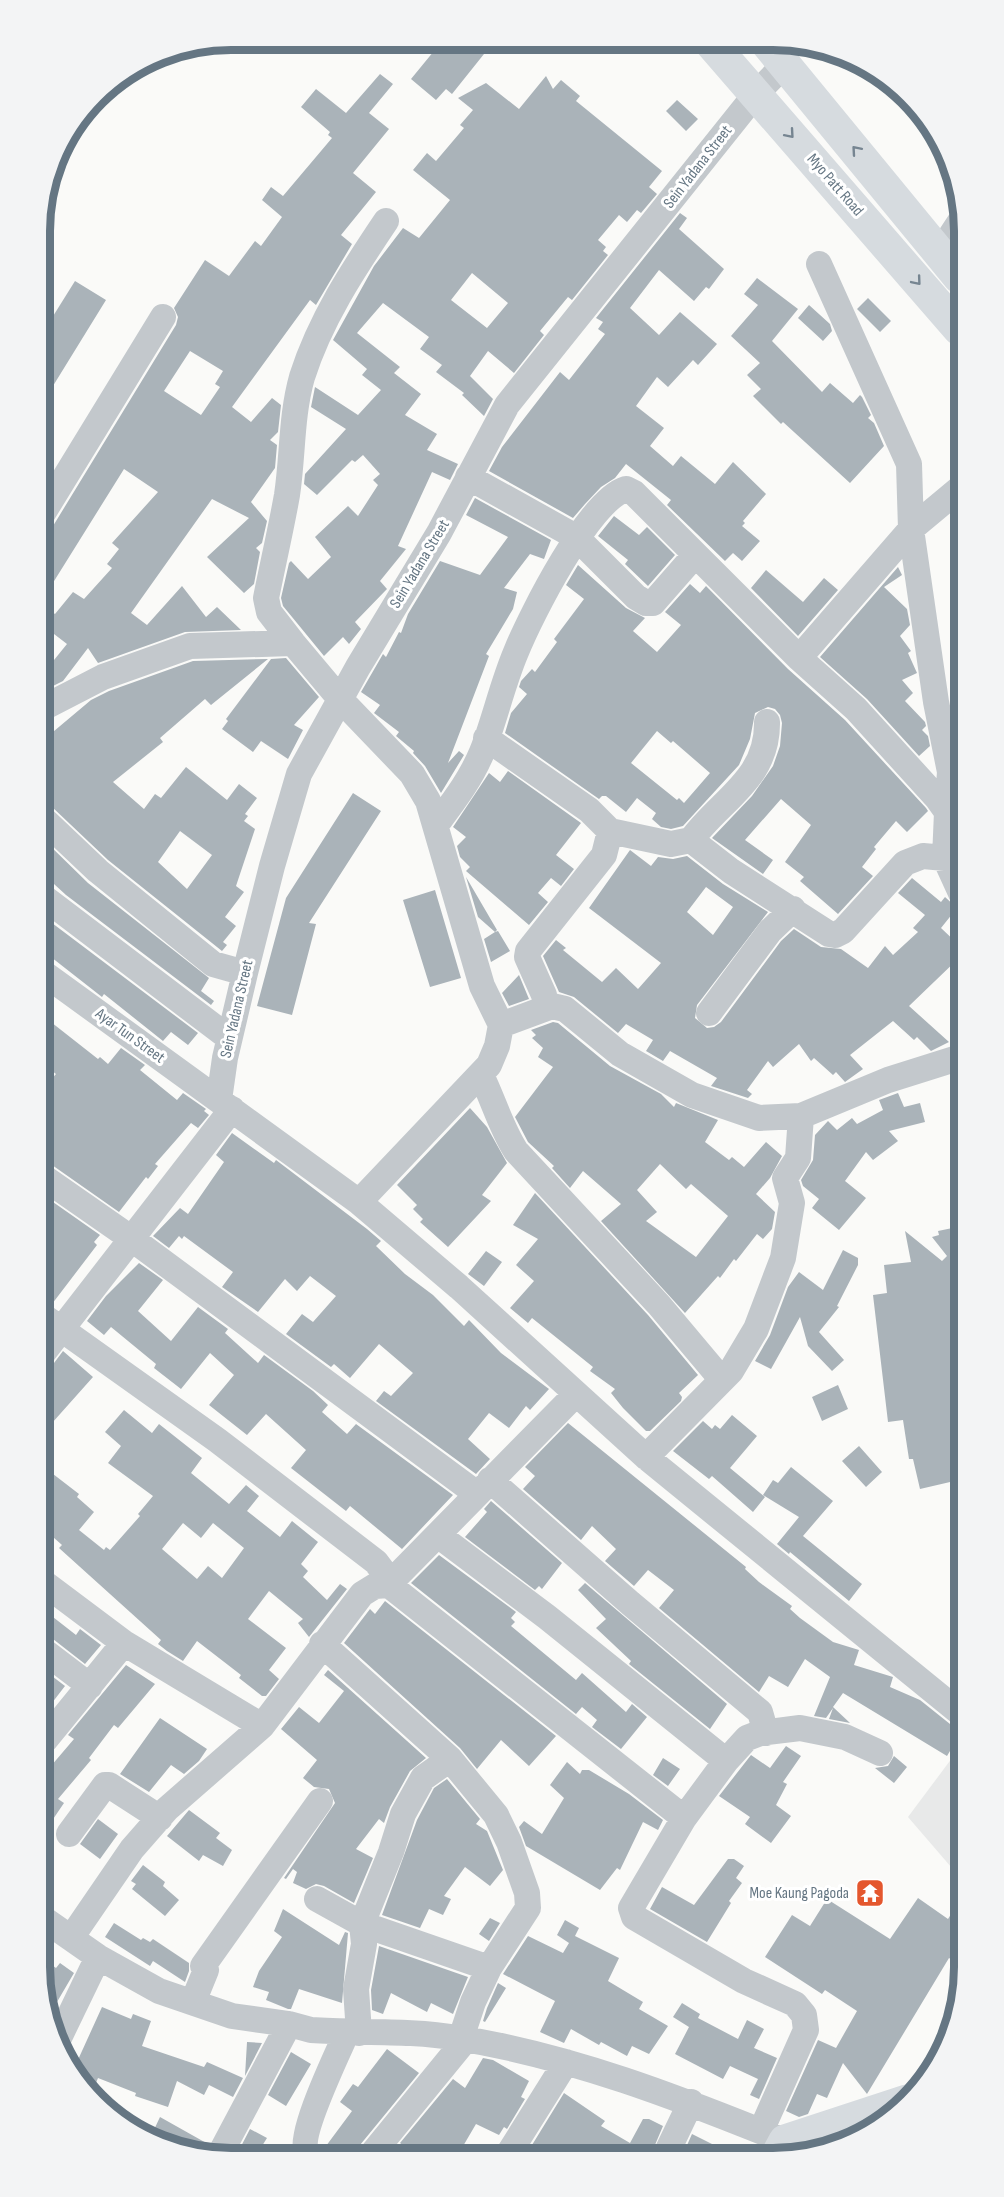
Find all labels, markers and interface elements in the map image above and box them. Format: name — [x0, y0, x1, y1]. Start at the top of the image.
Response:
street label: Sein Yadana Street — [660, 122, 736, 212]
one-way arrow — [783, 127, 794, 138]
one-way arrow — [852, 146, 863, 157]
street label: Myo Patt Road — [803, 150, 867, 220]
one-way arrow — [910, 274, 921, 285]
street label: Sein Yadana Street — [386, 516, 454, 612]
street label: Sein Yadana Street — [217, 958, 258, 1060]
street label: Ayar Tun Street — [91, 1004, 168, 1068]
temple icon: Moe Kaung Pagoda — [854, 1877, 886, 1909]
place label: Moe Kaung Pagoda — [750, 1884, 849, 1903]

